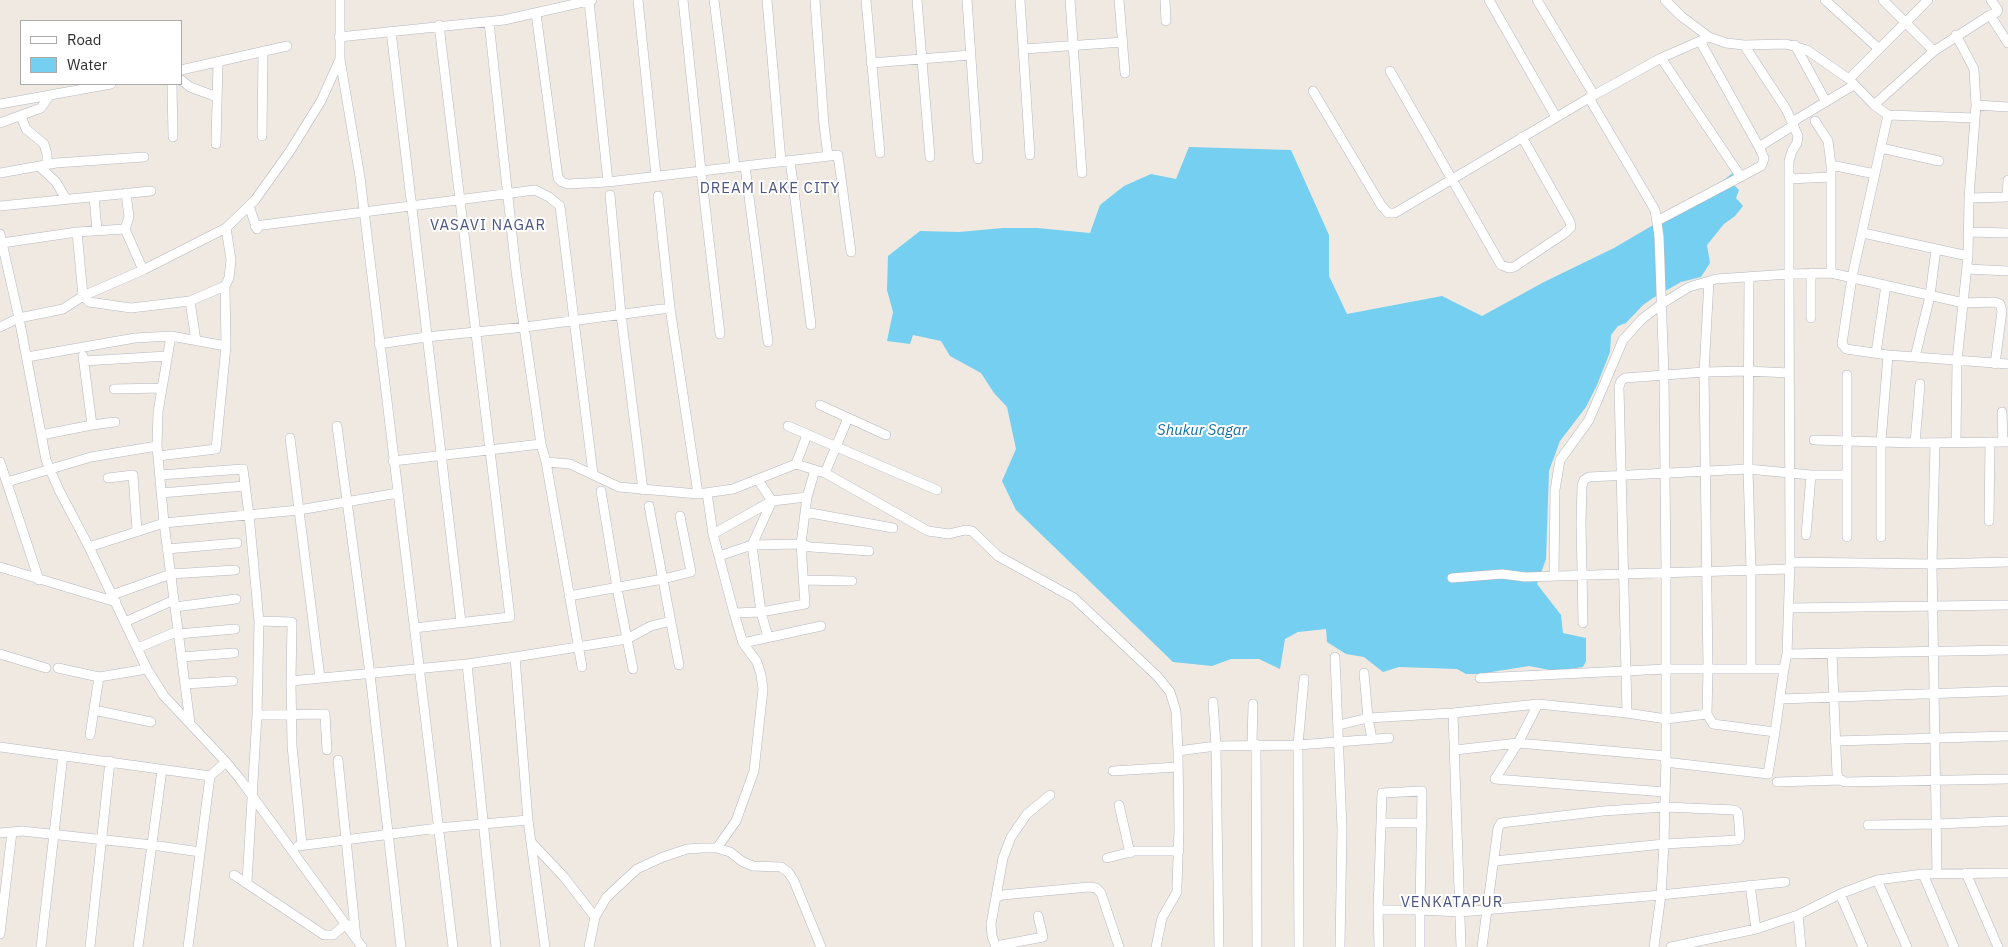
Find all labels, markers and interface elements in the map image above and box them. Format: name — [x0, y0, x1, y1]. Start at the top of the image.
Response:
legend — [20, 20, 182, 85]
text: Road — [67, 30, 102, 49]
text: Water — [67, 55, 107, 74]
district label: DREAM LAKE CITY — [698, 180, 842, 198]
district label: VASAVI NAGAR — [428, 217, 548, 235]
water label: Shukur Sagar — [1157, 422, 1247, 440]
district label: VENKATAPUR — [1399, 894, 1505, 912]

